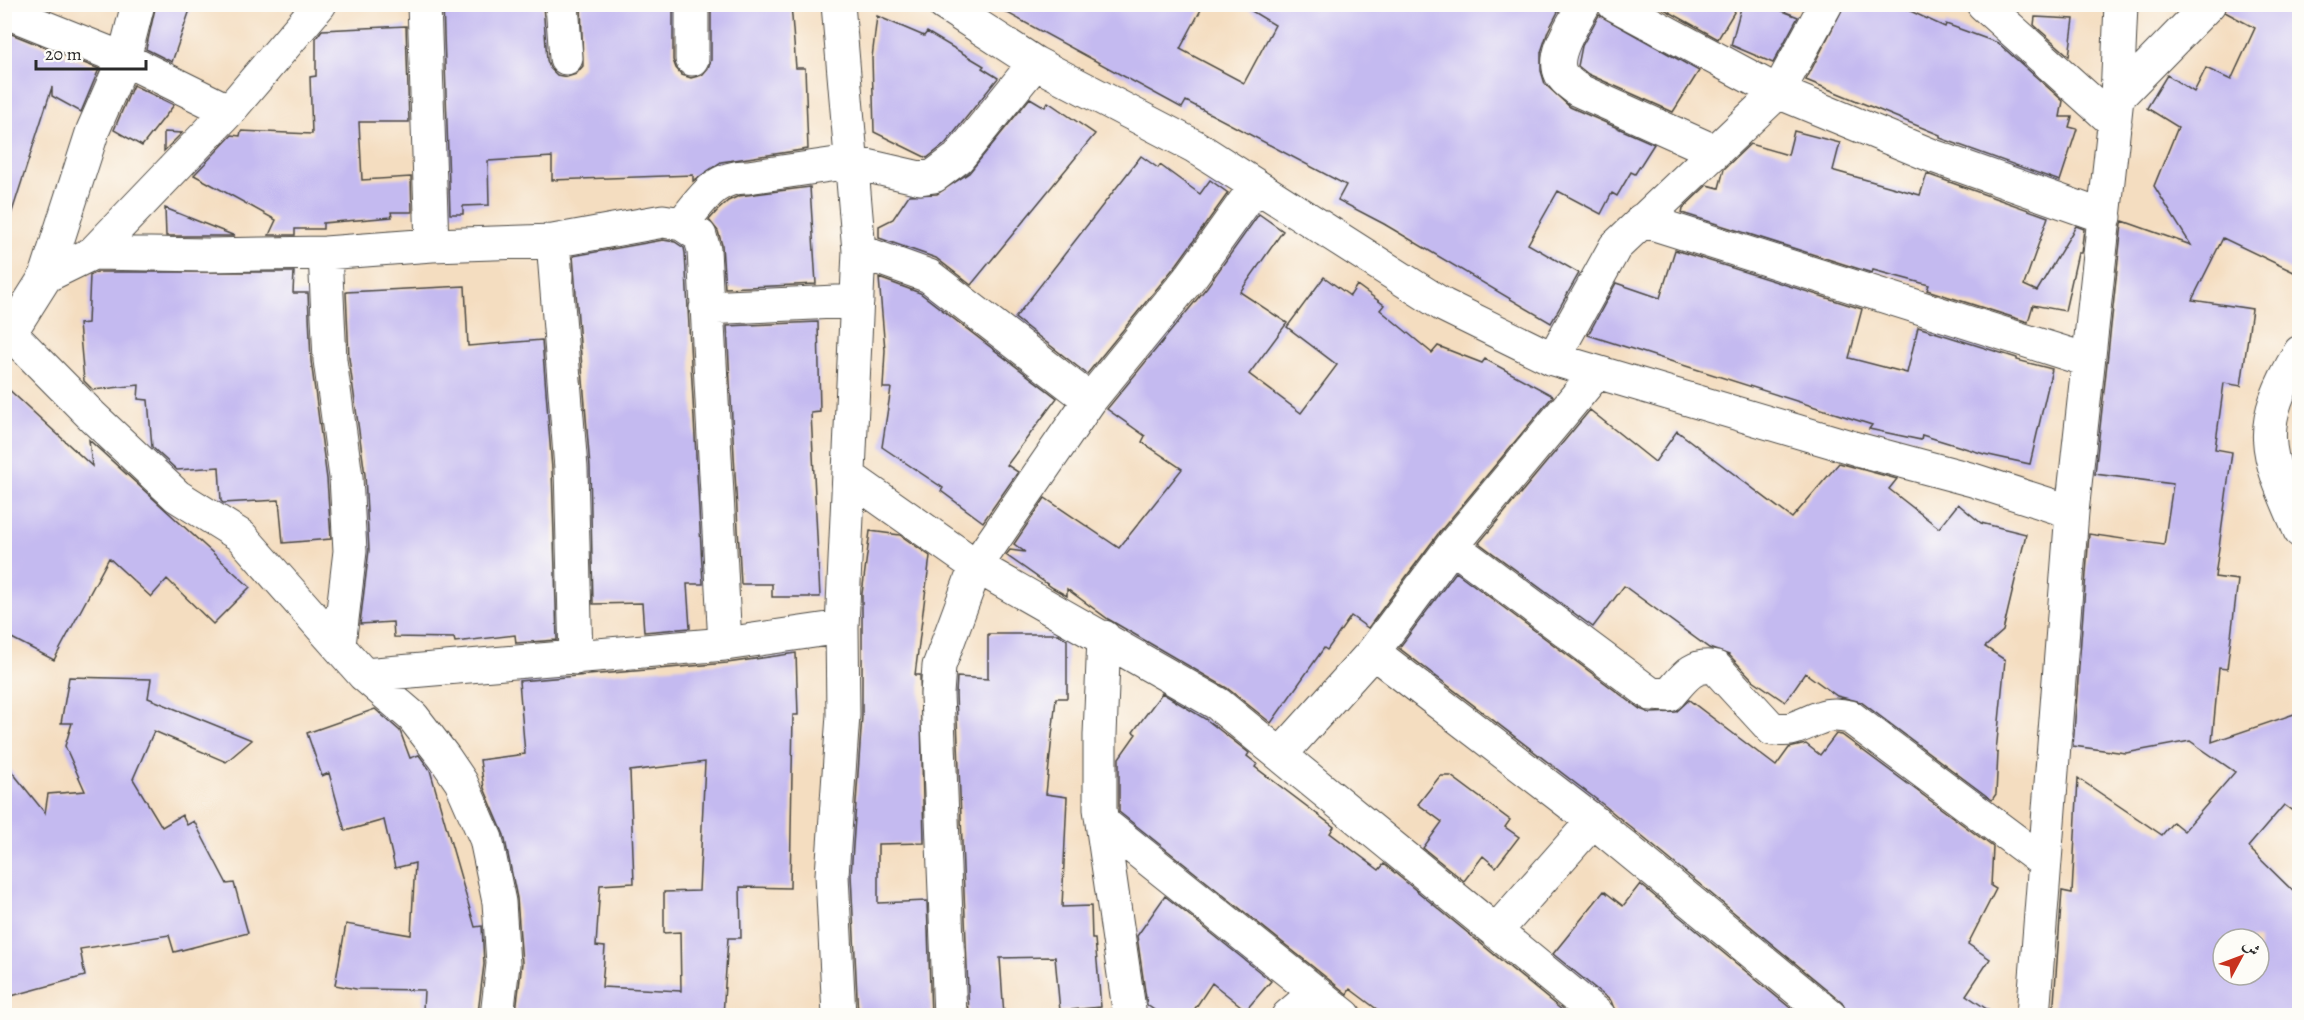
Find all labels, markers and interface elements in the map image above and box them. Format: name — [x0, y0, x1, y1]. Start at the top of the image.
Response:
scale bar — [36, 33, 146, 71]
text: 20 m — [45, 42, 82, 66]
north arrow — [2211, 927, 2271, 987]
text: ش — [2238, 935, 2265, 961]

